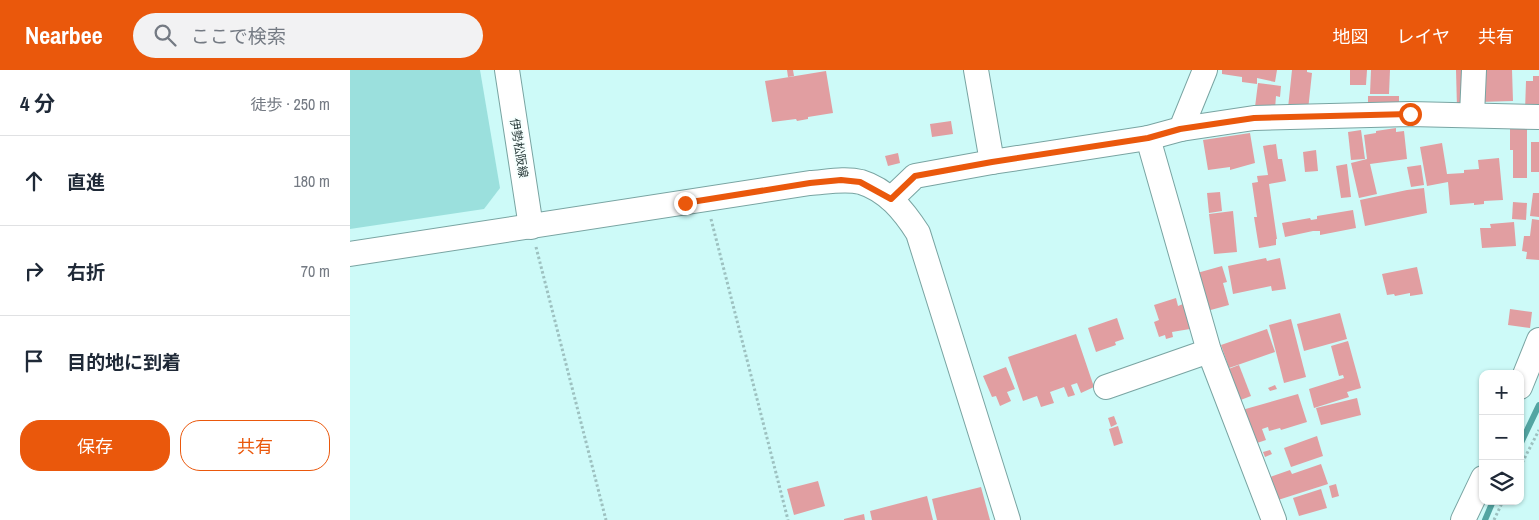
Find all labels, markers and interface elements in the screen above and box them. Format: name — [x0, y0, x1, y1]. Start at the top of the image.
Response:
search box — [133, 13, 483, 58]
text: Nearbee — [25, 19, 103, 51]
icon: search — [151, 21, 179, 49]
text: ここで検索 — [191, 23, 286, 49]
text: 地図 — [1333, 24, 1369, 49]
text: レイヤ — [1397, 24, 1450, 49]
text: 共有 — [1478, 24, 1514, 49]
text: 4 分 — [20, 89, 55, 118]
text: 徒歩 · 250 m — [251, 93, 330, 115]
route start — [1399, 103, 1422, 126]
street label: 伊勢松阪線 — [506, 117, 532, 179]
icon: ahead — [20, 167, 48, 195]
text: 直進 — [67, 169, 105, 195]
text: 180 m — [294, 170, 330, 192]
route end — [674, 192, 697, 215]
icon: right — [20, 257, 48, 285]
text: 右折 — [67, 259, 105, 285]
text: 70 m — [301, 260, 330, 282]
icon: arrive — [20, 347, 48, 375]
text: 目的地に到着 — [67, 349, 181, 375]
map controls — [1479, 370, 1524, 505]
button: + — [1479, 370, 1524, 415]
button: − — [1479, 415, 1524, 460]
button: 保存 — [20, 420, 170, 471]
button: 共有 — [180, 420, 330, 471]
button: layers — [1479, 460, 1524, 505]

